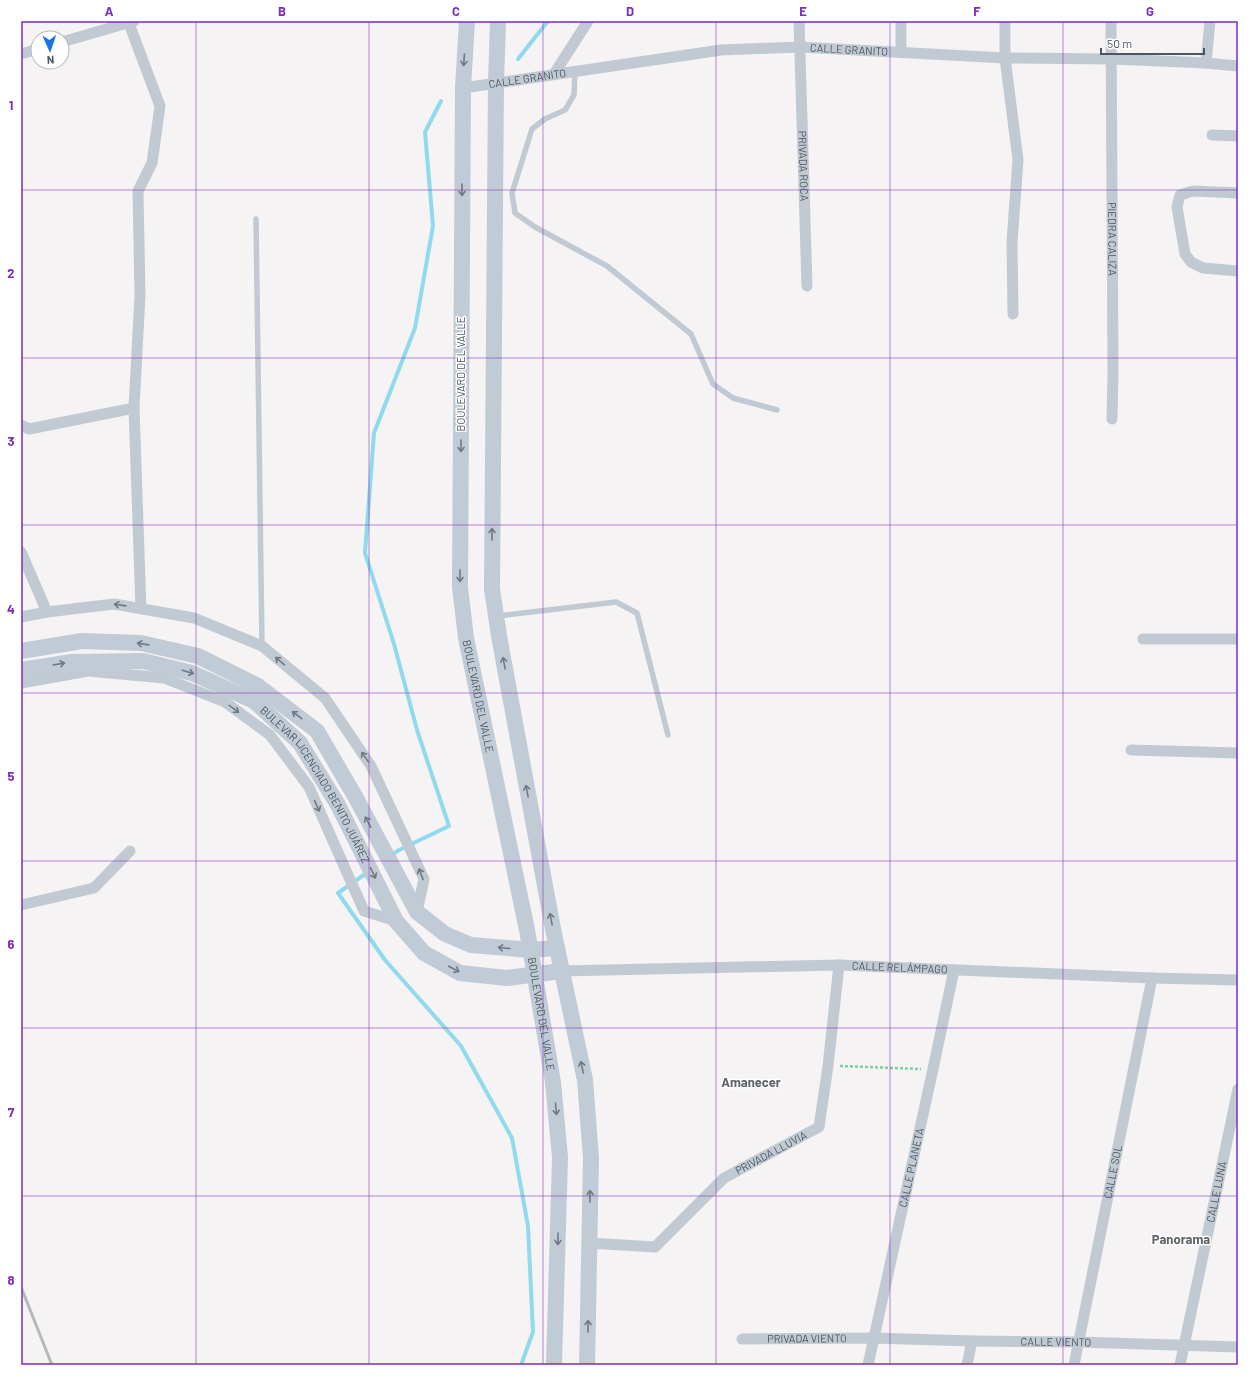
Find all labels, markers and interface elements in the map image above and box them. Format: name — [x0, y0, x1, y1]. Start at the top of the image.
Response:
text: A — [105, 3, 114, 19]
text: B — [278, 3, 286, 19]
text: C — [452, 3, 460, 19]
text: D — [626, 3, 634, 19]
text: E — [799, 3, 807, 19]
text: F — [973, 3, 981, 19]
text: G — [1146, 3, 1154, 19]
north arrow — [30, 30, 70, 70]
scale bar — [1101, 30, 1204, 56]
text: 50 m — [1107, 36, 1132, 50]
street label: CALLE GRANITO — [810, 41, 889, 58]
one-way arrow — [461, 53, 468, 66]
text: N — [47, 54, 55, 67]
street label: CALLE GRANITO — [488, 66, 567, 90]
text: 1 — [9, 97, 13, 113]
street label: PRIVADA ROCA — [796, 130, 811, 202]
one-way arrow — [458, 183, 466, 196]
street label: PIEDRA CALIZA — [1106, 202, 1119, 276]
text: 2 — [7, 265, 15, 281]
street label: BOULEVARD DEL VALLE — [454, 316, 467, 431]
text: 3 — [7, 433, 15, 449]
one-way arrow — [457, 439, 465, 452]
one-way arrow — [488, 528, 496, 541]
one-way arrow — [456, 569, 464, 582]
text: 4 — [7, 601, 15, 617]
one-way arrow — [114, 601, 127, 609]
street label: BOULEVARD DEL VALLE — [461, 639, 497, 754]
one-way arrow — [137, 640, 150, 648]
one-way arrow — [274, 656, 285, 665]
one-way arrow — [499, 657, 507, 670]
one-way arrow — [53, 660, 66, 668]
one-way arrow — [181, 669, 194, 676]
street label: BULEVAR LICENCIADO BENITO JUÁREZ — [258, 703, 373, 865]
one-way arrow — [228, 705, 239, 713]
one-way arrow — [291, 711, 302, 720]
one-way arrow — [361, 752, 369, 763]
text: 5 — [7, 768, 15, 784]
one-way arrow — [523, 785, 531, 798]
one-way arrow — [314, 799, 321, 811]
one-way arrow — [364, 816, 372, 828]
one-way arrow — [369, 867, 377, 879]
one-way arrow — [416, 869, 424, 881]
one-way arrow — [547, 913, 555, 926]
text: 6 — [8, 936, 15, 952]
one-way arrow — [498, 945, 511, 952]
street label: BOULEVARD DEL VALLE — [526, 956, 558, 1072]
street label: CALLE RELÁMPAGO — [852, 959, 948, 976]
one-way arrow — [448, 966, 460, 974]
one-way arrow — [577, 1060, 585, 1073]
district label: Amanecer — [721, 1074, 781, 1090]
one-way arrow — [552, 1102, 559, 1115]
text: 7 — [8, 1104, 15, 1120]
street label: CALLE PLANETA — [896, 1126, 926, 1209]
street label: PRIVADA LLUVIA — [733, 1128, 809, 1177]
street label: CALLE SOL — [1101, 1144, 1124, 1200]
street label: CALLE LUNA — [1203, 1160, 1229, 1223]
one-way arrow — [587, 1190, 594, 1203]
district label: Panorama — [1152, 1231, 1210, 1247]
one-way arrow — [554, 1232, 562, 1245]
text: 8 — [7, 1272, 15, 1288]
one-way arrow — [584, 1320, 591, 1333]
street label: PRIVADA VIENTO — [767, 1331, 847, 1345]
street label: CALLE VIENTO — [1021, 1334, 1092, 1348]

